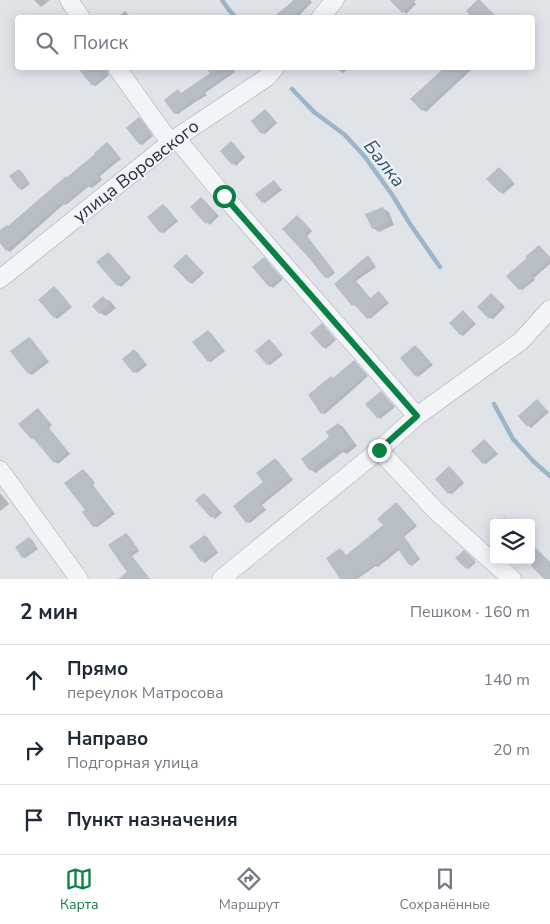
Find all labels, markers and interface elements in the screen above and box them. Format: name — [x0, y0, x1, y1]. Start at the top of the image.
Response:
search box — [15, 15, 535, 70]
icon: search — [33, 29, 61, 57]
text: Поиск — [73, 30, 128, 56]
street label: улица Воровского — [68, 114, 204, 228]
water label: Балка — [357, 134, 411, 193]
route start — [213, 185, 236, 208]
route end — [368, 439, 391, 462]
map controls — [490, 519, 535, 564]
button: layers — [490, 519, 535, 564]
text: 2 мин — [20, 598, 78, 626]
text: Пешком · 160 m — [410, 601, 530, 623]
text: Прямо — [67, 656, 128, 682]
icon: ahead — [20, 666, 48, 694]
text: 140 m — [483, 669, 530, 691]
text: переулок Матросова — [67, 682, 224, 704]
text: Направо — [67, 726, 148, 752]
icon: right — [20, 736, 48, 764]
text: 20 m — [493, 739, 530, 761]
text: Подгорная улица — [67, 752, 199, 774]
icon: arrive — [20, 806, 48, 834]
text: Пункт назначения — [67, 807, 238, 833]
tab: Карта — [60, 865, 99, 914]
tab: Маршрут — [219, 865, 279, 914]
tab: Сохранённые — [399, 865, 490, 914]

